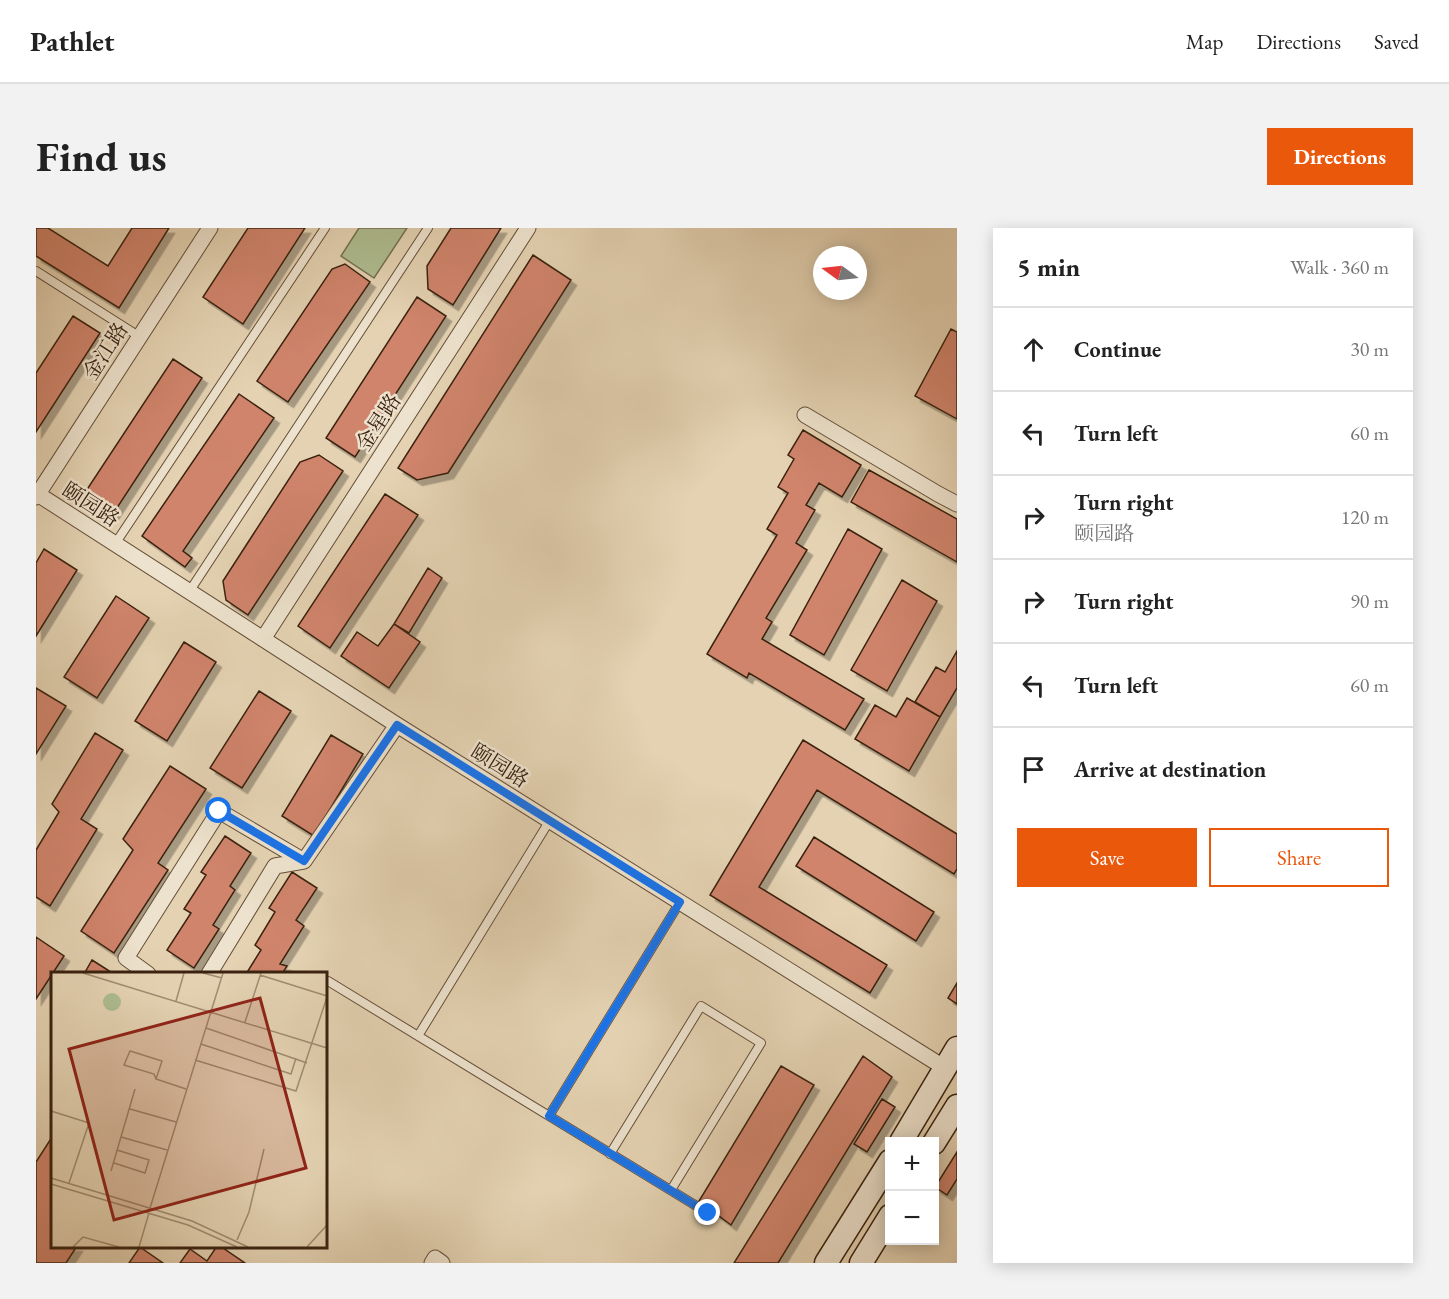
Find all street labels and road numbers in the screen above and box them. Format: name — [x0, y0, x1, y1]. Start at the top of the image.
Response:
street label: 金江路 — [77, 317, 133, 385]
street label: 金星路 — [350, 388, 406, 456]
street label: 颐园路 — [57, 476, 125, 532]
street label: 颐园路 — [466, 737, 534, 793]

